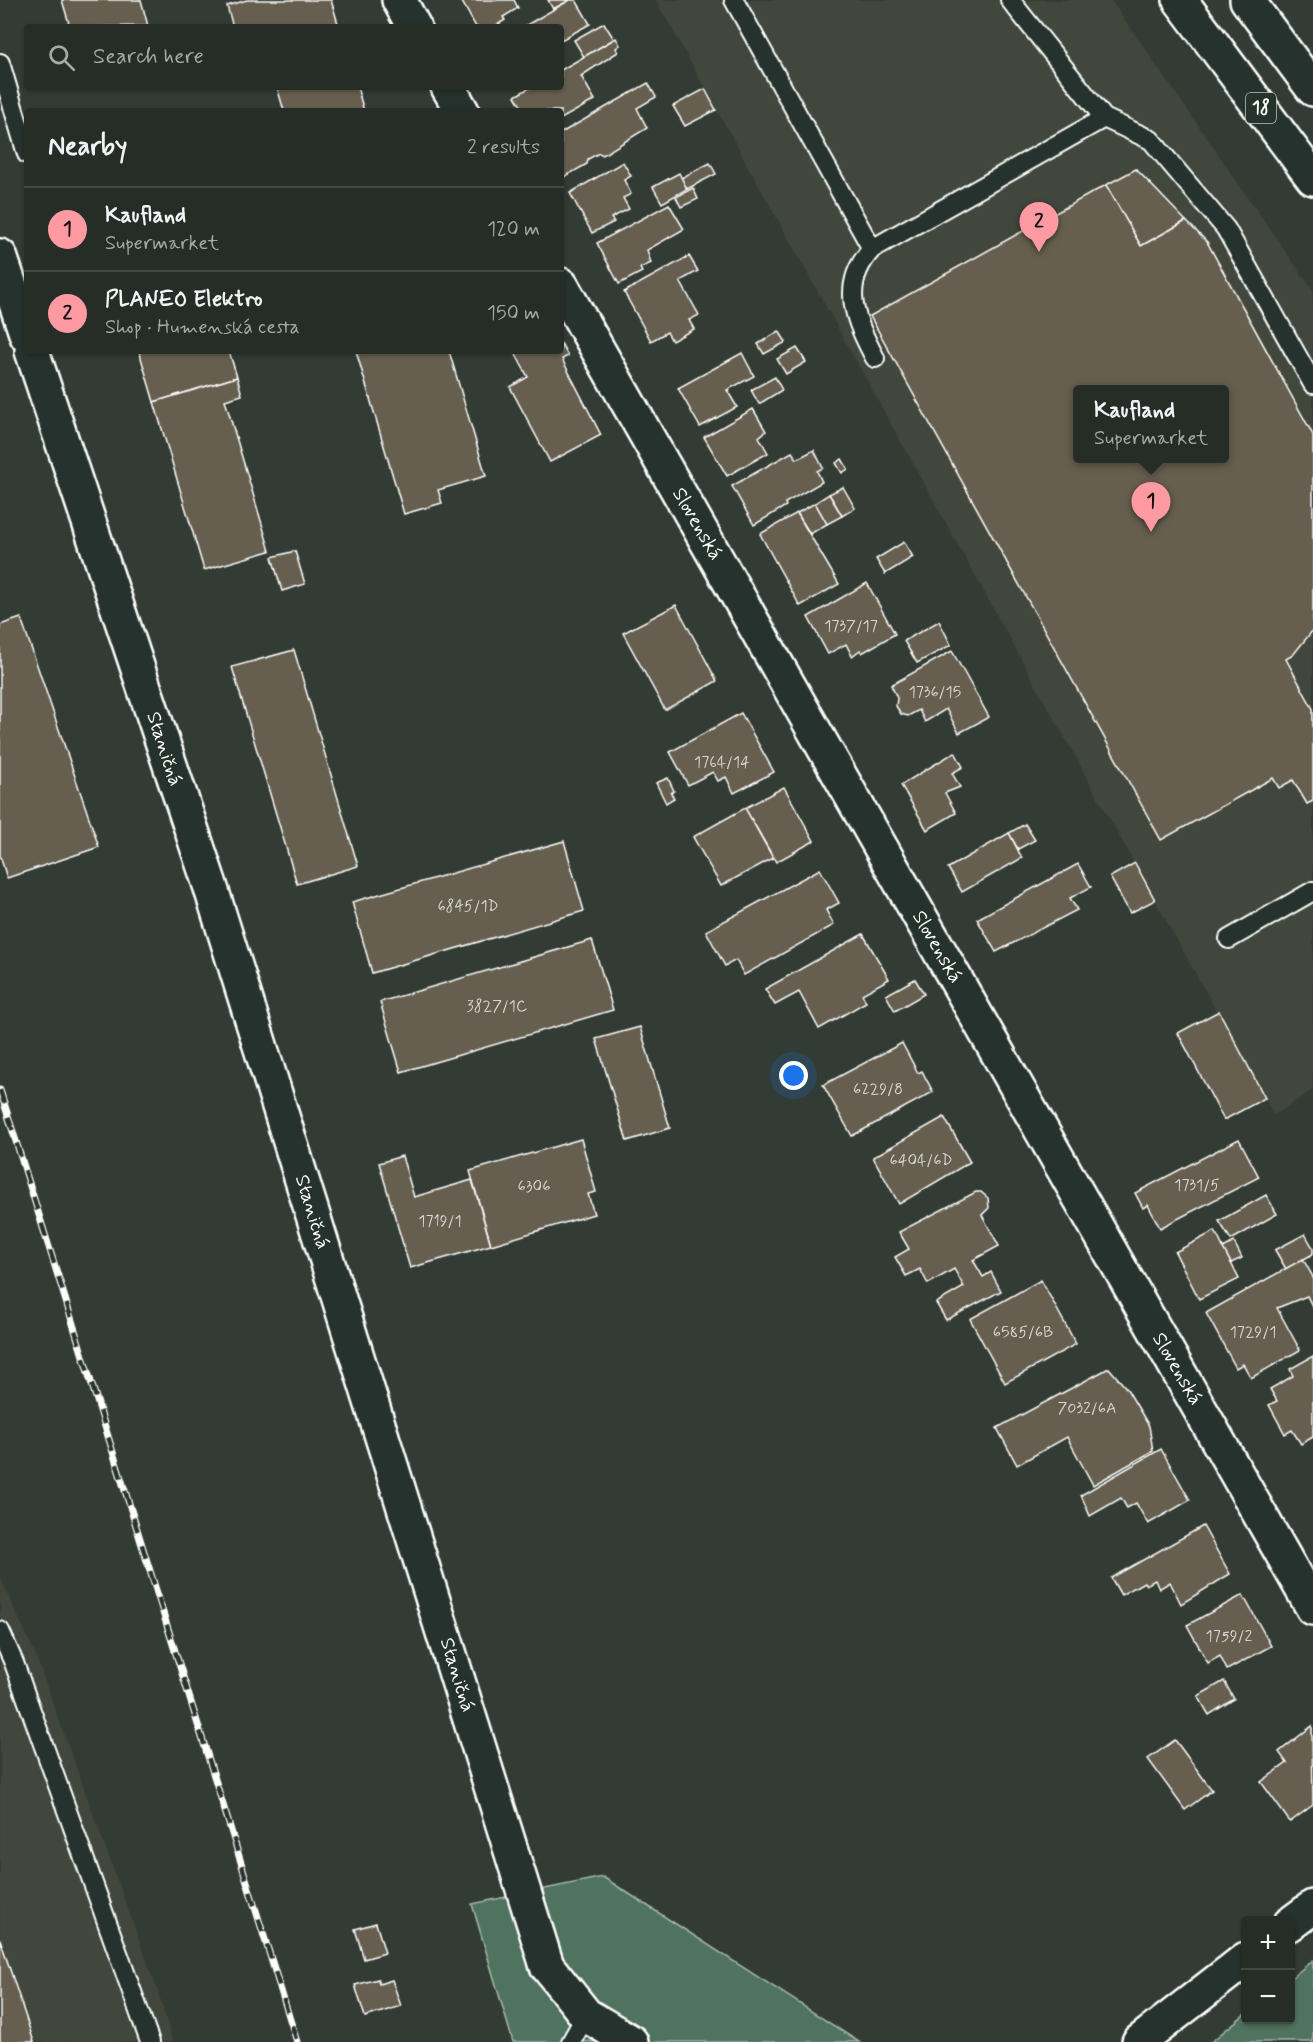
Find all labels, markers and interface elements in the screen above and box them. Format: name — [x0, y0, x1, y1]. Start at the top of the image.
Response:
search box — [24, 24, 564, 90]
icon: search — [45, 41, 78, 74]
text: Search here — [93, 43, 204, 71]
road number: 18 — [1246, 93, 1276, 123]
text: Nearby — [48, 130, 127, 164]
text: 2 results — [467, 134, 540, 161]
text: Kaufland — [105, 202, 186, 230]
pin: 2 — [1020, 202, 1058, 252]
text: 1 — [63, 216, 72, 243]
text: 120 m — [487, 216, 540, 243]
text: Supermarket — [105, 230, 219, 257]
text: PLANEO Elektro — [105, 286, 262, 314]
text: 2 — [63, 300, 72, 327]
text: 150 m — [487, 300, 540, 327]
text: Shop · Humenská cesta — [105, 314, 300, 341]
popup — [1073, 385, 1229, 463]
text: Kaufland — [1094, 397, 1175, 425]
text: Supermarket — [1094, 425, 1208, 452]
pin: 1 — [1132, 482, 1170, 532]
street label: Slovenská — [665, 483, 729, 565]
house number: 1737/17 — [824, 616, 878, 637]
house number: 1736/15 — [909, 682, 961, 703]
street label: Staničná — [139, 708, 189, 790]
house number: 1764/14 — [694, 752, 750, 773]
house number: 6845/1D — [437, 896, 499, 917]
street label: Slovenská — [905, 906, 969, 988]
house number: 3827/1C — [467, 996, 527, 1017]
your location — [779, 1061, 808, 1090]
house number: 6229/8 — [853, 1079, 903, 1100]
house number: 6404/6D — [889, 1150, 953, 1171]
street label: Staničná — [288, 1171, 336, 1253]
house number: 1731/5 — [1174, 1175, 1220, 1196]
house number: 6306 — [518, 1176, 550, 1197]
house number: 1719/1 — [418, 1211, 462, 1232]
house number: 6585/6B — [993, 1322, 1053, 1343]
house number: 1729/1 — [1230, 1322, 1276, 1343]
street label: Slovenská — [1145, 1328, 1209, 1410]
house number: 7032/6A — [1058, 1398, 1116, 1419]
house number: 1759/2 — [1206, 1626, 1253, 1647]
street label: Staničná — [433, 1634, 481, 1716]
map controls — [1241, 1916, 1295, 2024]
button: + — [1241, 1916, 1295, 1970]
button: − — [1241, 1970, 1295, 2024]

